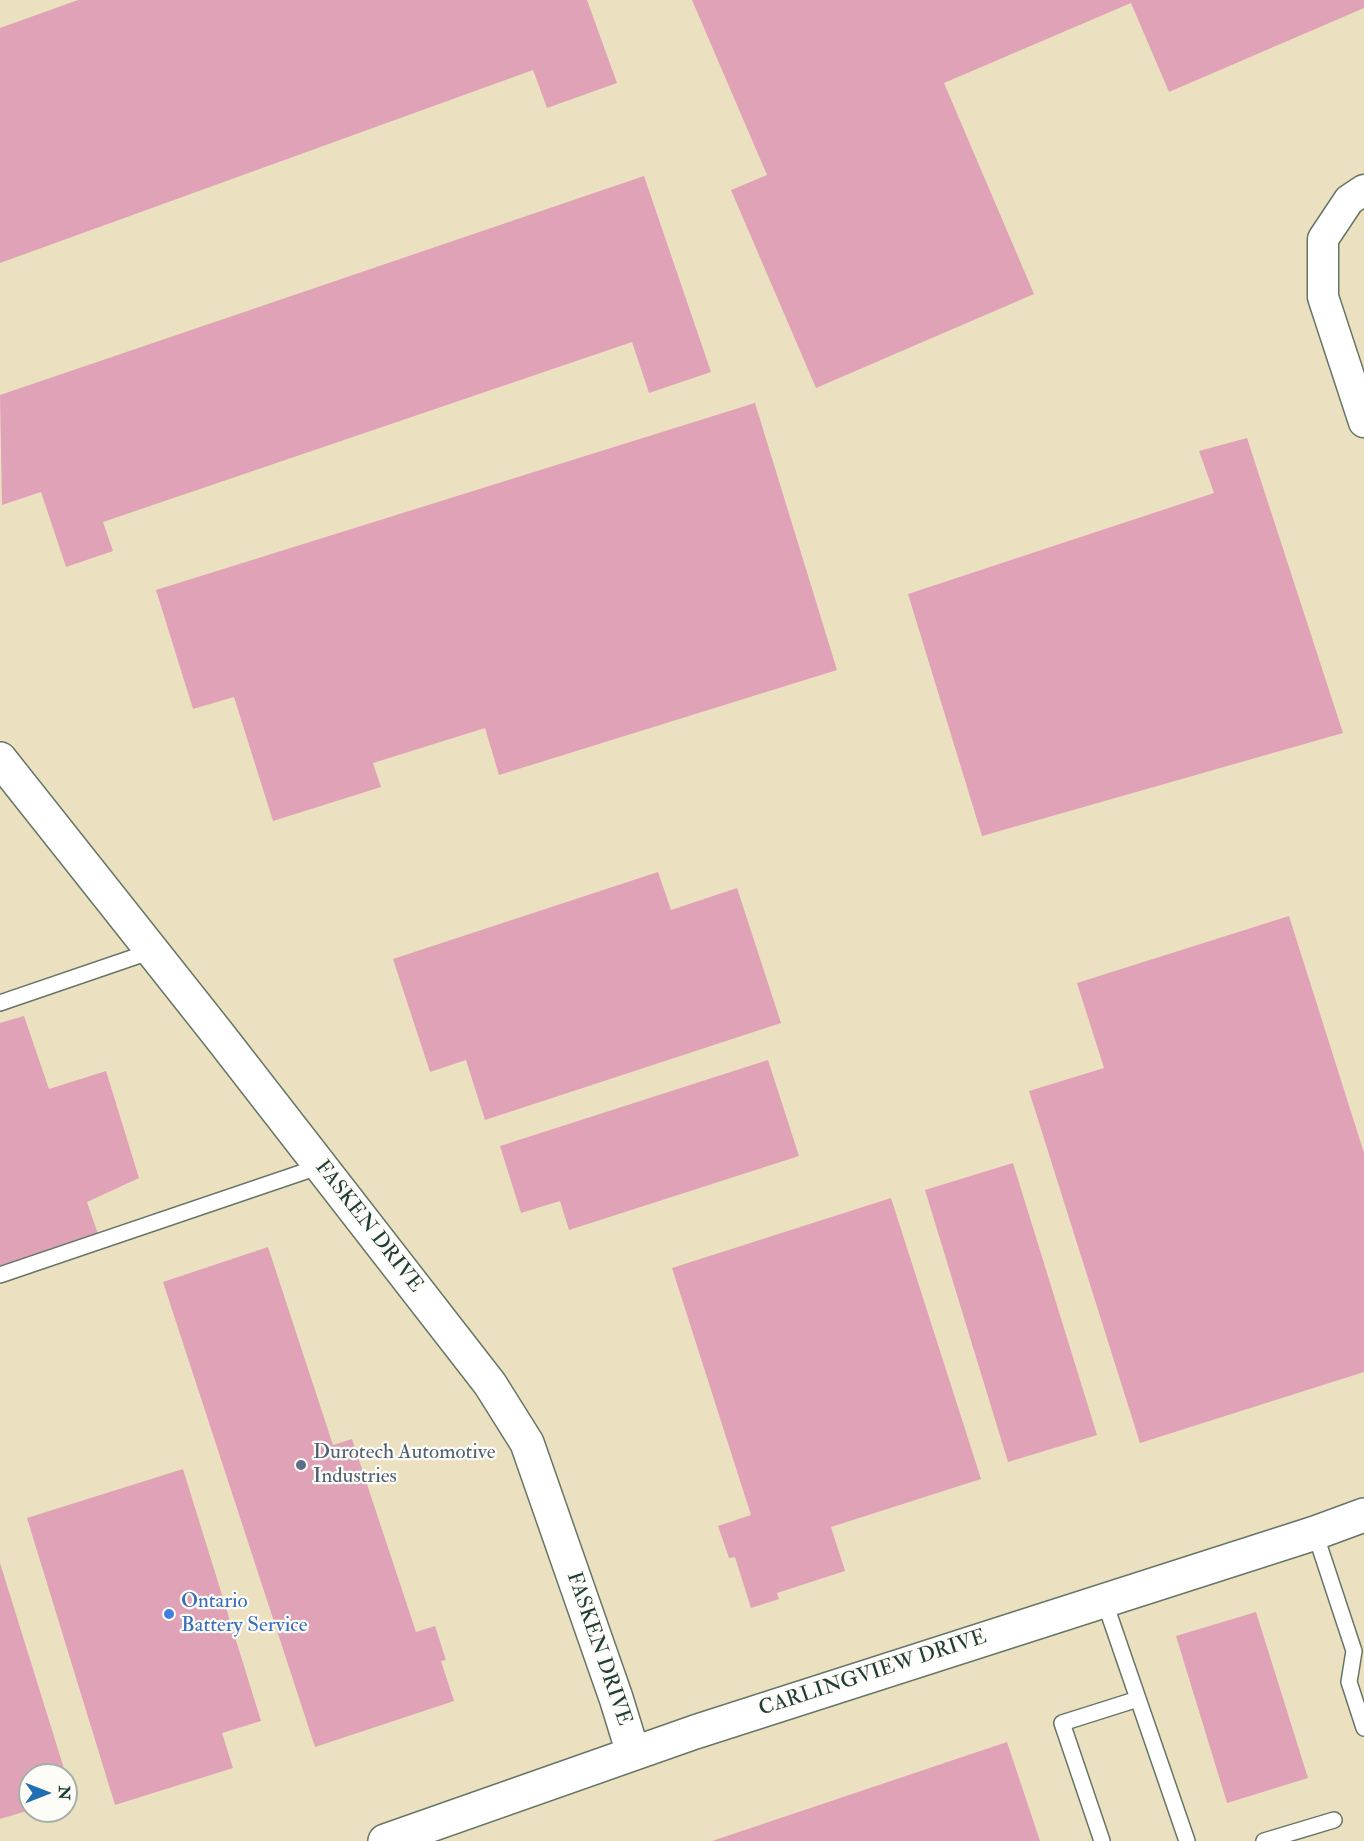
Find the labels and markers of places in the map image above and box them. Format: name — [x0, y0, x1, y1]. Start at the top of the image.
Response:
place label: Durotech Automotive Industries — [313, 1440, 495, 1490]
marker: Durotech Automotive Industries — [294, 1458, 308, 1472]
place label: Ontario Battery Service — [181, 1589, 308, 1639]
marker: Ontario Battery Service — [162, 1607, 176, 1621]

